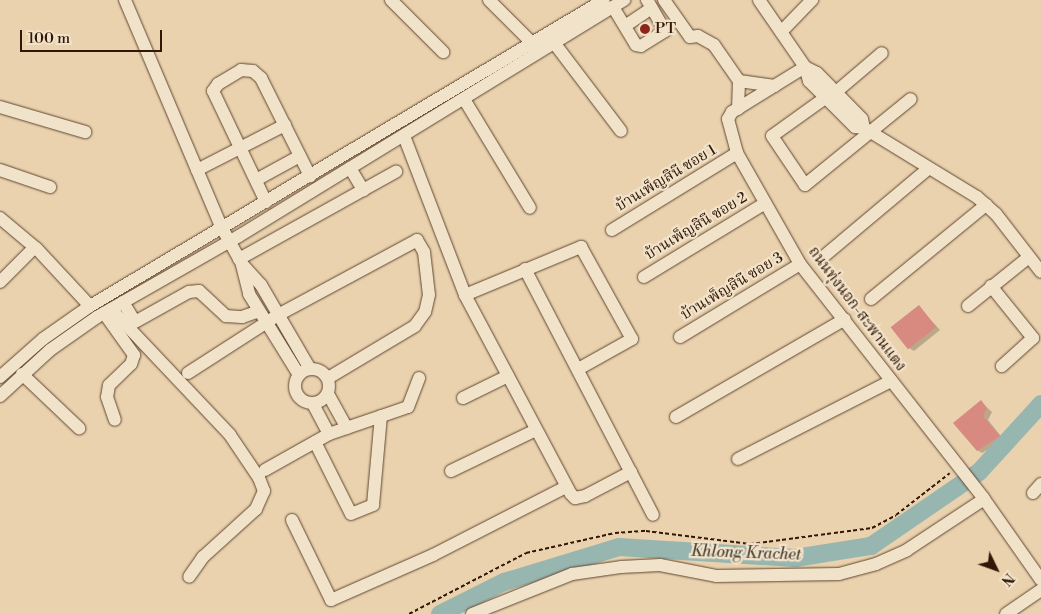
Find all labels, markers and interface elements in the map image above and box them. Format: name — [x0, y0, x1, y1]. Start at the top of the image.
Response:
scale bar — [22, 20, 165, 52]
place label: PT — [655, 20, 676, 38]
marker: PT — [639, 23, 651, 35]
text: 100 m — [28, 29, 70, 48]
street label: บ้านเพ็ญสินี ซอย 1 — [612, 141, 720, 215]
street label: บ้านเพ็ญสินี ซอย 2 — [642, 188, 750, 264]
street label: ถนนทุ่งนอก-สะพานแตง — [804, 243, 910, 375]
street label: บ้านเพ็ญสินี ซอย 3 — [678, 248, 786, 324]
water label: Khlong Krachet — [691, 541, 801, 565]
north arrow — [971, 544, 1021, 594]
text: N — [997, 569, 1018, 589]

